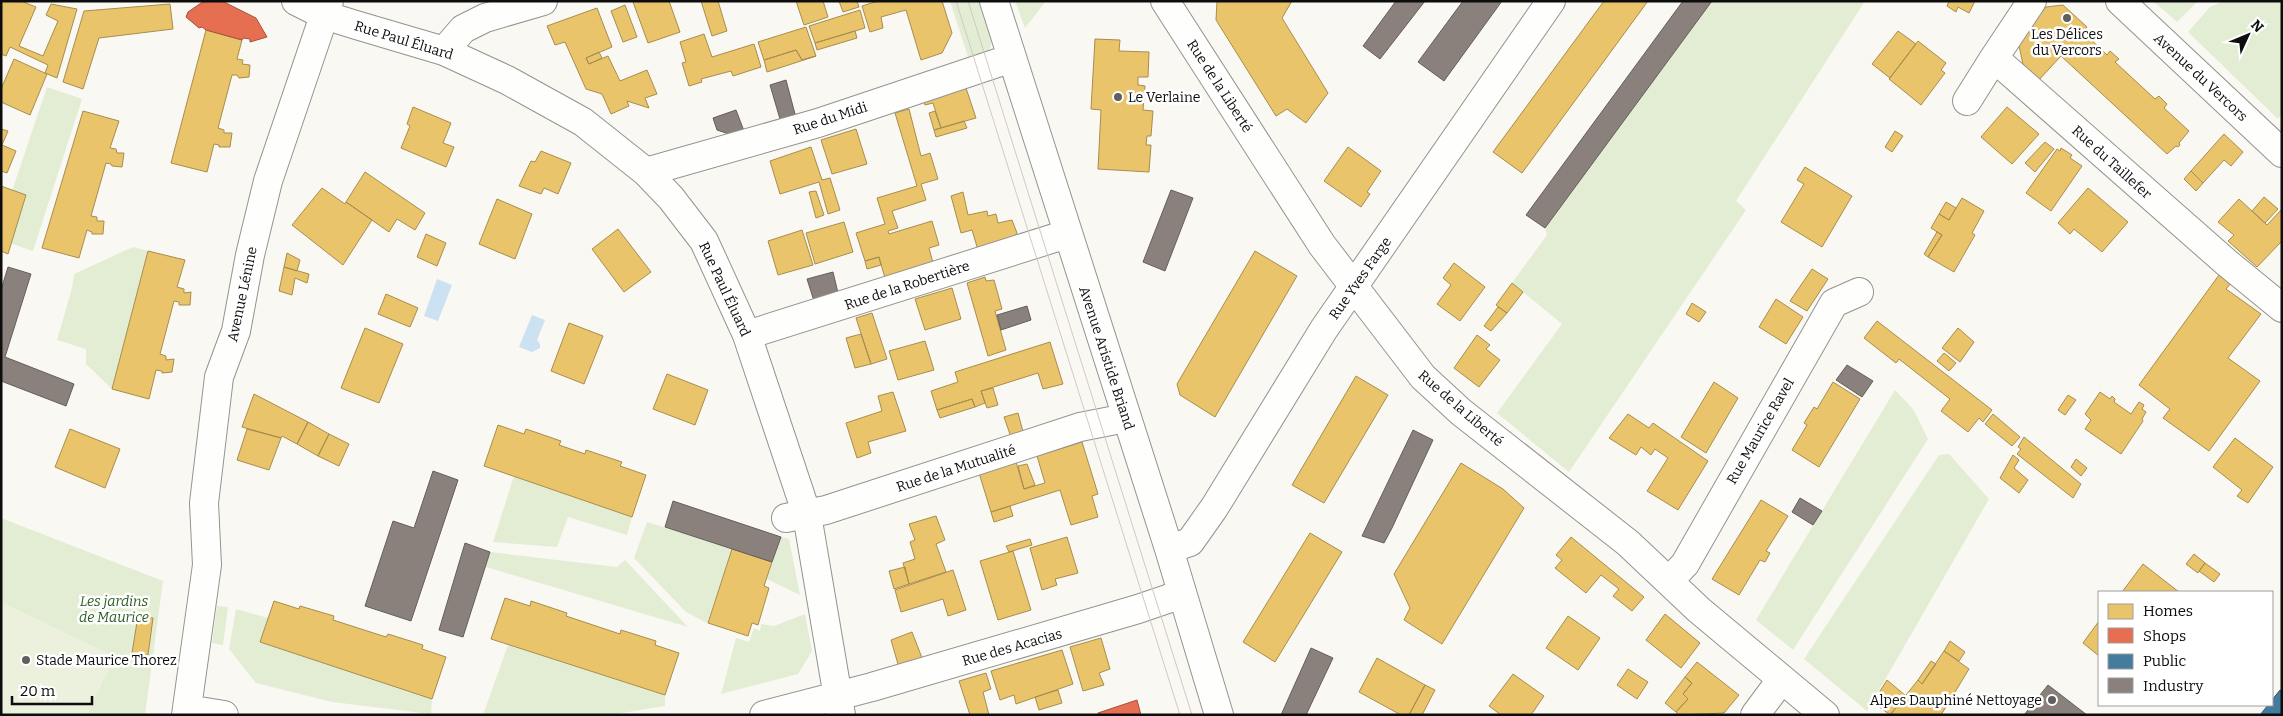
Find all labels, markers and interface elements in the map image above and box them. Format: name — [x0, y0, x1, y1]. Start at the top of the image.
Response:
north arrow — [2223, 10, 2273, 60]
marker: Les Délices du Vercors — [2061, 12, 2073, 24]
street label: Rue Paul Éluard — [352, 16, 456, 64]
text: N — [2247, 17, 2267, 36]
place label: Les Délices du Vercors — [2031, 26, 2103, 59]
street label: Avenue du Vercors — [2150, 30, 2251, 125]
street label: Rue de la Liberté — [1183, 37, 1256, 136]
place label: Le Verlaine — [1128, 89, 1200, 106]
marker: Le Verlaine — [1112, 91, 1124, 103]
street label: Rue du Midi — [791, 98, 869, 138]
street label: Rue du Taillefer — [2068, 122, 2155, 203]
street label: Rue Yves Farge — [1326, 234, 1395, 323]
street label: Rue Paul Éluard — [695, 239, 755, 339]
street label: Avenue Lénine — [224, 245, 261, 343]
street label: Rue de la Robertière — [842, 257, 972, 314]
street label: Avenue Aristide Briand — [1075, 284, 1138, 432]
street label: Rue de la Liberté — [1415, 367, 1507, 450]
street label: Rue Maurice Ravel — [1723, 375, 1798, 487]
street label: Rue de la Mutualité — [894, 441, 1018, 496]
legend — [2098, 591, 2273, 706]
park label: Les jardins de Maurice — [79, 593, 149, 626]
text: Homes — [2143, 602, 2193, 620]
street label: Rue des Acacias — [960, 625, 1064, 670]
text: Shops — [2143, 627, 2186, 645]
place label: Stade Maurice Thorez — [36, 652, 177, 669]
text: Public — [2143, 652, 2187, 670]
marker: Stade Maurice Thorez — [20, 654, 32, 666]
scale bar — [12, 674, 92, 706]
text: Industry — [2143, 677, 2203, 695]
text: 20 m — [20, 682, 56, 700]
place label: Alpes Dauphiné Nettoyage — [1870, 692, 2042, 709]
marker: Alpes Dauphiné Nettoyage — [2046, 694, 2058, 706]

